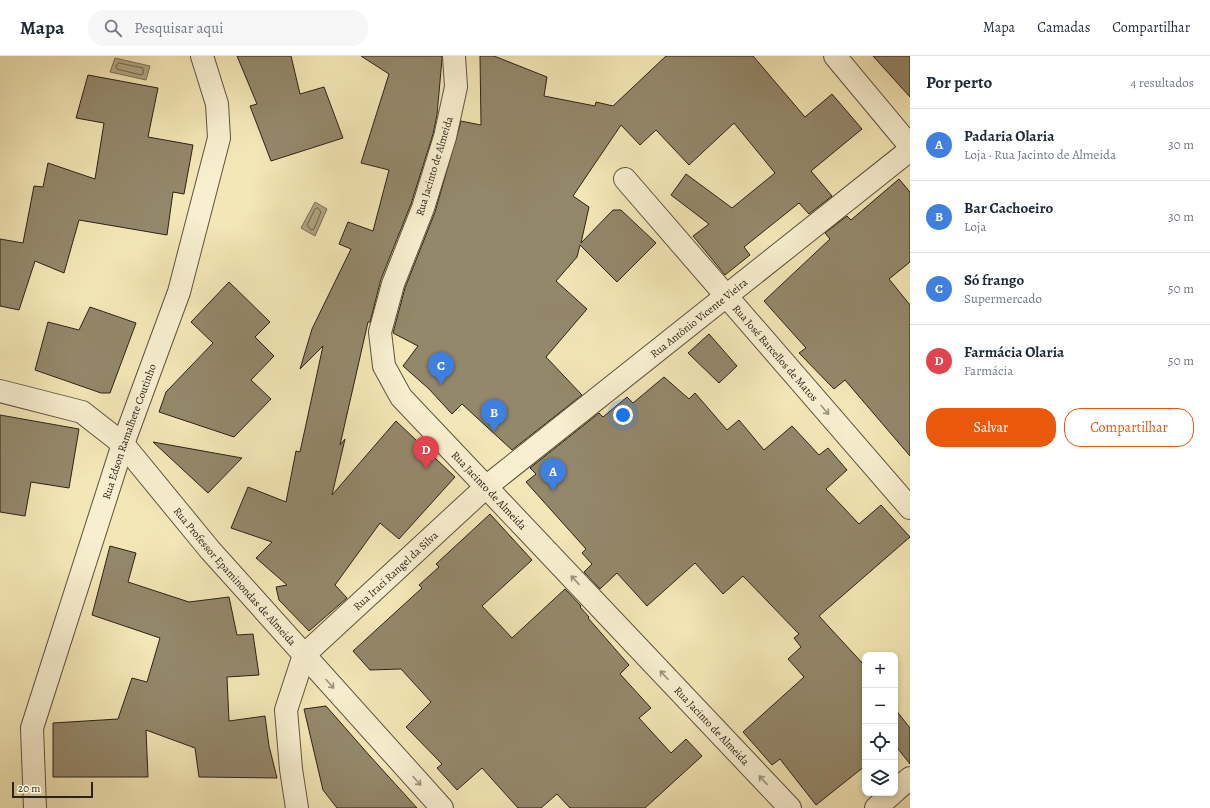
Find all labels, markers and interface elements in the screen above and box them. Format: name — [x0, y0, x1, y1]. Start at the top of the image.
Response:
search box — [88, 10, 368, 46]
text: Mapa — [20, 15, 64, 41]
icon: search — [102, 17, 124, 39]
text: Pesquisar aqui — [134, 18, 224, 38]
text: Mapa — [983, 18, 1015, 37]
text: Camadas — [1037, 18, 1090, 37]
text: Compartilhar — [1112, 18, 1190, 37]
text: Por perto — [926, 71, 992, 94]
text: 4 resultados — [1130, 74, 1194, 91]
street label: Rua Jacinto de Almeida — [412, 114, 457, 218]
text: Padaria Olaria — [964, 126, 1054, 146]
text: A — [935, 136, 943, 153]
text: 30 m — [1168, 136, 1194, 153]
text: Loja · Rua Jacinto de Almeida — [964, 146, 1116, 163]
text: Bar Cachoeiro — [964, 198, 1053, 218]
text: B — [935, 208, 943, 225]
text: 30 m — [1168, 208, 1194, 225]
text: Loja — [964, 218, 986, 235]
text: Só frango — [964, 270, 1024, 290]
street label: Rua Antônio Vicente Vieira — [647, 274, 751, 361]
text: C — [935, 280, 943, 297]
text: 50 m — [1168, 280, 1194, 297]
text: Supermercado — [964, 290, 1042, 307]
street label: Rua José Barcellos de Matos — [729, 302, 821, 405]
text: Farmácia Olaria — [964, 342, 1064, 362]
pin: C — [428, 352, 454, 385]
text: D — [934, 352, 944, 369]
text: 50 m — [1168, 352, 1194, 369]
street label: Rua Edson Ramalhete Coutinho — [99, 361, 160, 501]
text: Farmácia — [964, 362, 1013, 379]
pin: B — [481, 399, 507, 432]
your location — [613, 405, 633, 425]
one-way arrow — [820, 405, 829, 415]
button: Salvar — [926, 408, 1056, 447]
button: Compartilhar — [1064, 408, 1194, 447]
pin: D — [413, 436, 439, 469]
street label: Rua Jacinto de Almeida — [448, 448, 530, 534]
pin: A — [540, 458, 566, 491]
street label: Rua Professor Epaminondas de Almeida — [170, 504, 300, 650]
street label: Rua Iraci Rangel da Silva — [350, 527, 442, 614]
one-way arrow — [571, 575, 580, 585]
map controls — [862, 652, 898, 796]
button: + — [862, 652, 898, 688]
one-way arrow — [660, 670, 669, 680]
one-way arrow — [325, 679, 335, 689]
street label: Rua Jacinto de Almeida — [671, 683, 753, 769]
button: − — [862, 688, 898, 724]
button: locate — [862, 724, 898, 760]
button: layers — [862, 760, 898, 796]
one-way arrow — [412, 775, 421, 785]
one-way arrow — [759, 775, 768, 785]
scale bar — [12, 780, 93, 799]
text: 20 m — [18, 781, 40, 796]

